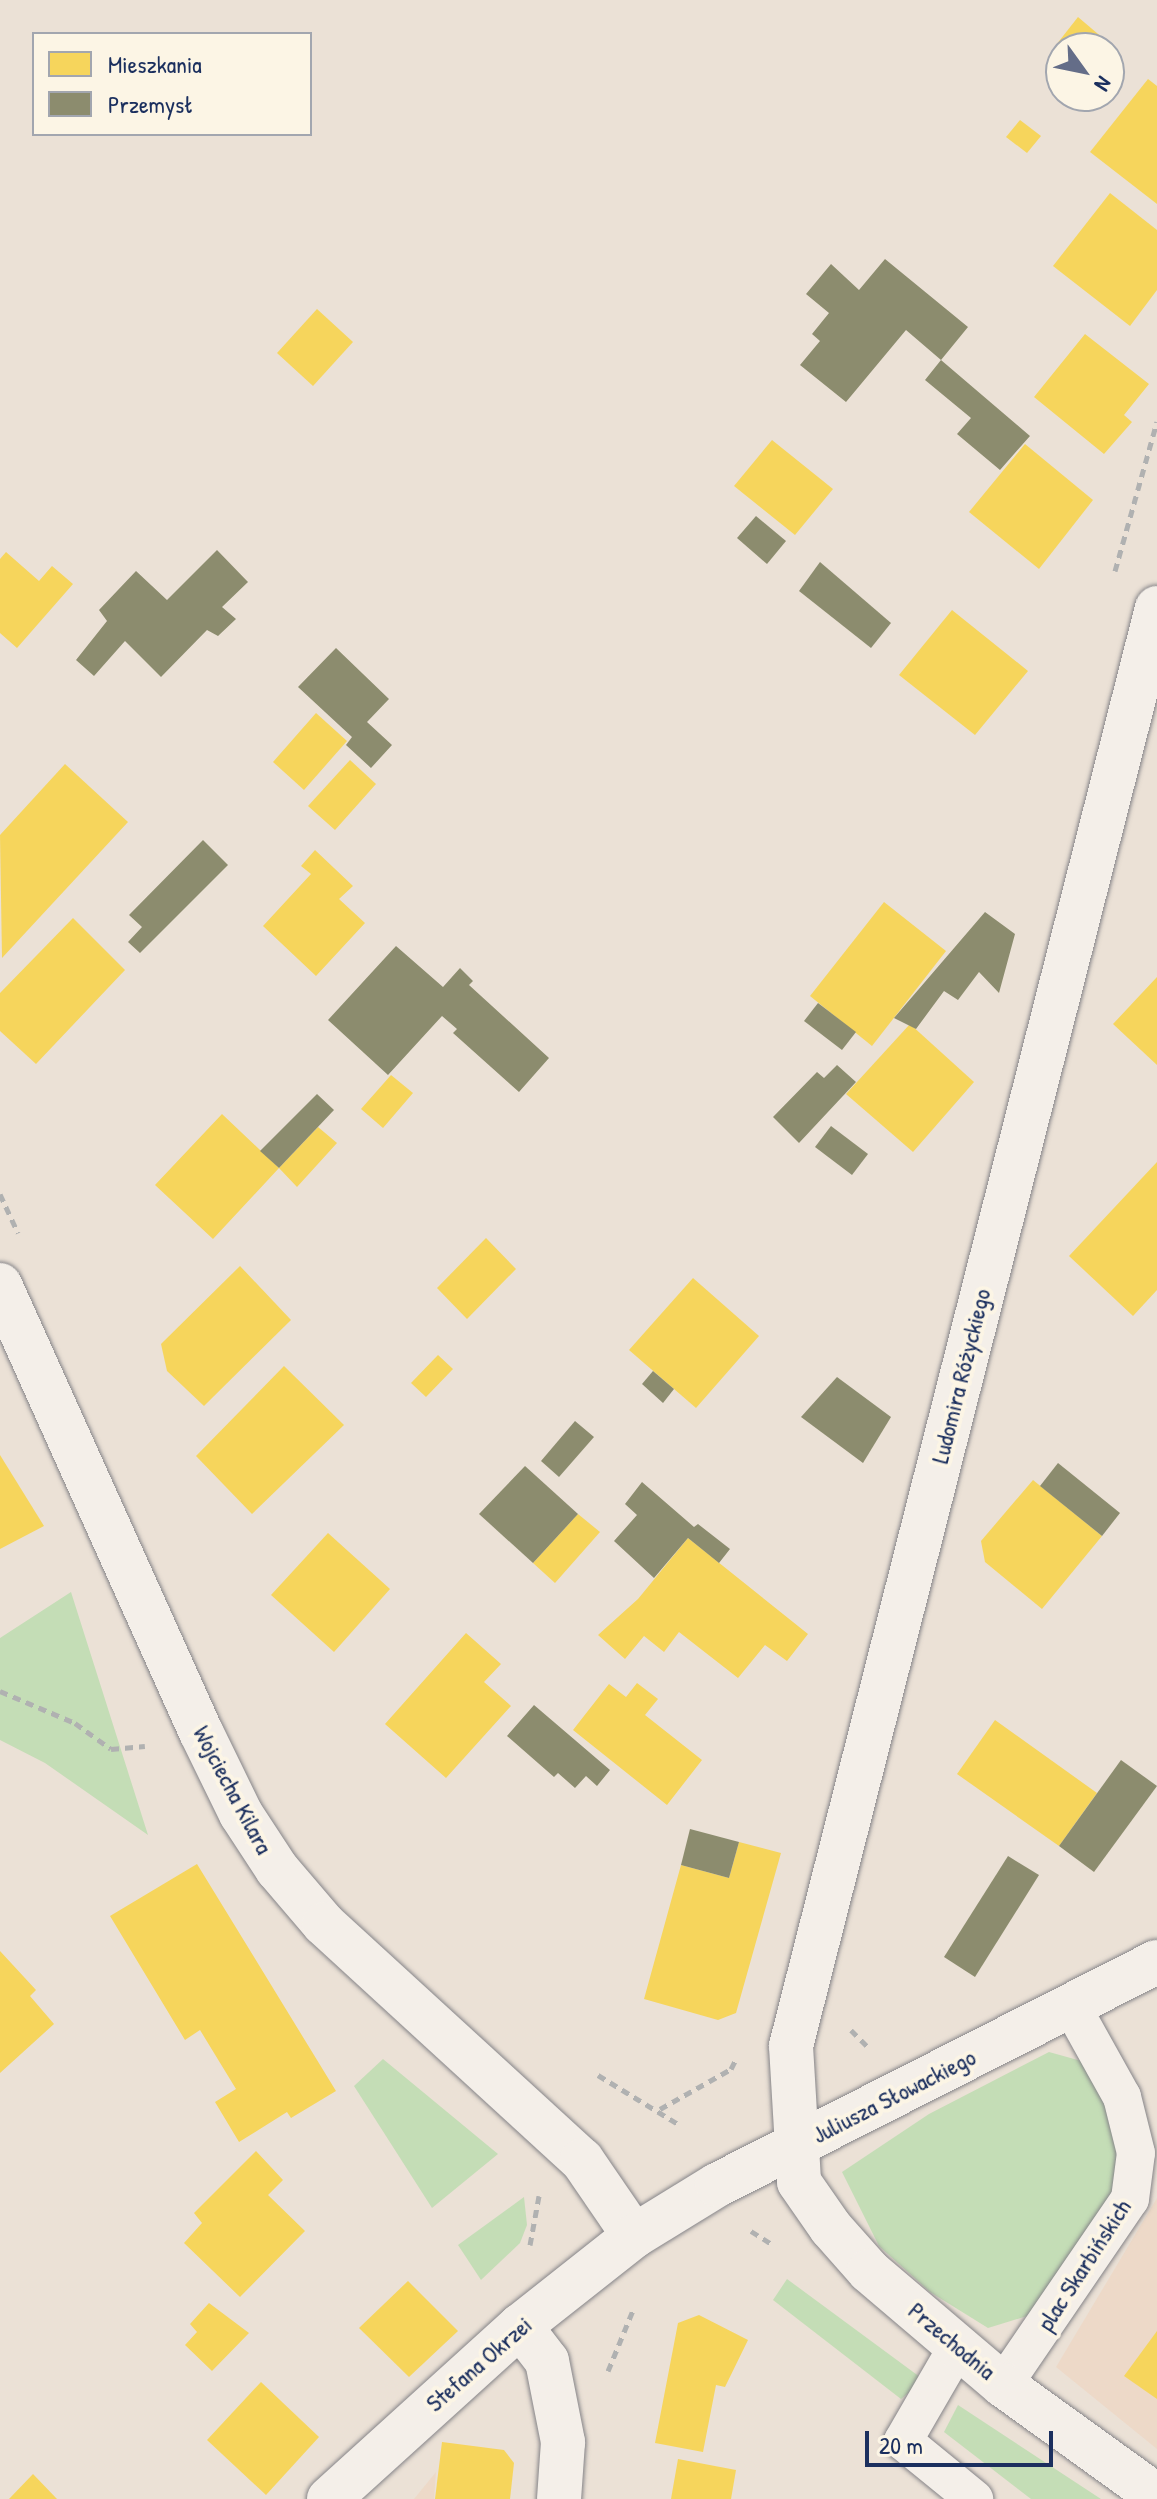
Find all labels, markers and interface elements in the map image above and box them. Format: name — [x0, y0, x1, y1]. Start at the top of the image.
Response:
legend — [32, 32, 312, 136]
north arrow — [1045, 32, 1125, 112]
text: Mieszkania — [108, 48, 202, 80]
text: N — [1088, 71, 1119, 97]
text: Przemysł — [108, 88, 193, 120]
street label: Ludomira Różyckiego — [925, 1286, 997, 1466]
street label: Wojciecha Kilara — [187, 1721, 279, 1859]
street label: Juliusza Słowackiego — [808, 2043, 980, 2149]
street label: plac Skarbińskich — [1031, 2194, 1137, 2336]
street label: Przechodnia — [903, 2296, 1001, 2386]
street label: Stefana Okrzei — [420, 2310, 538, 2418]
scale bar — [869, 2415, 1057, 2465]
text: 20 m — [879, 2429, 923, 2461]

